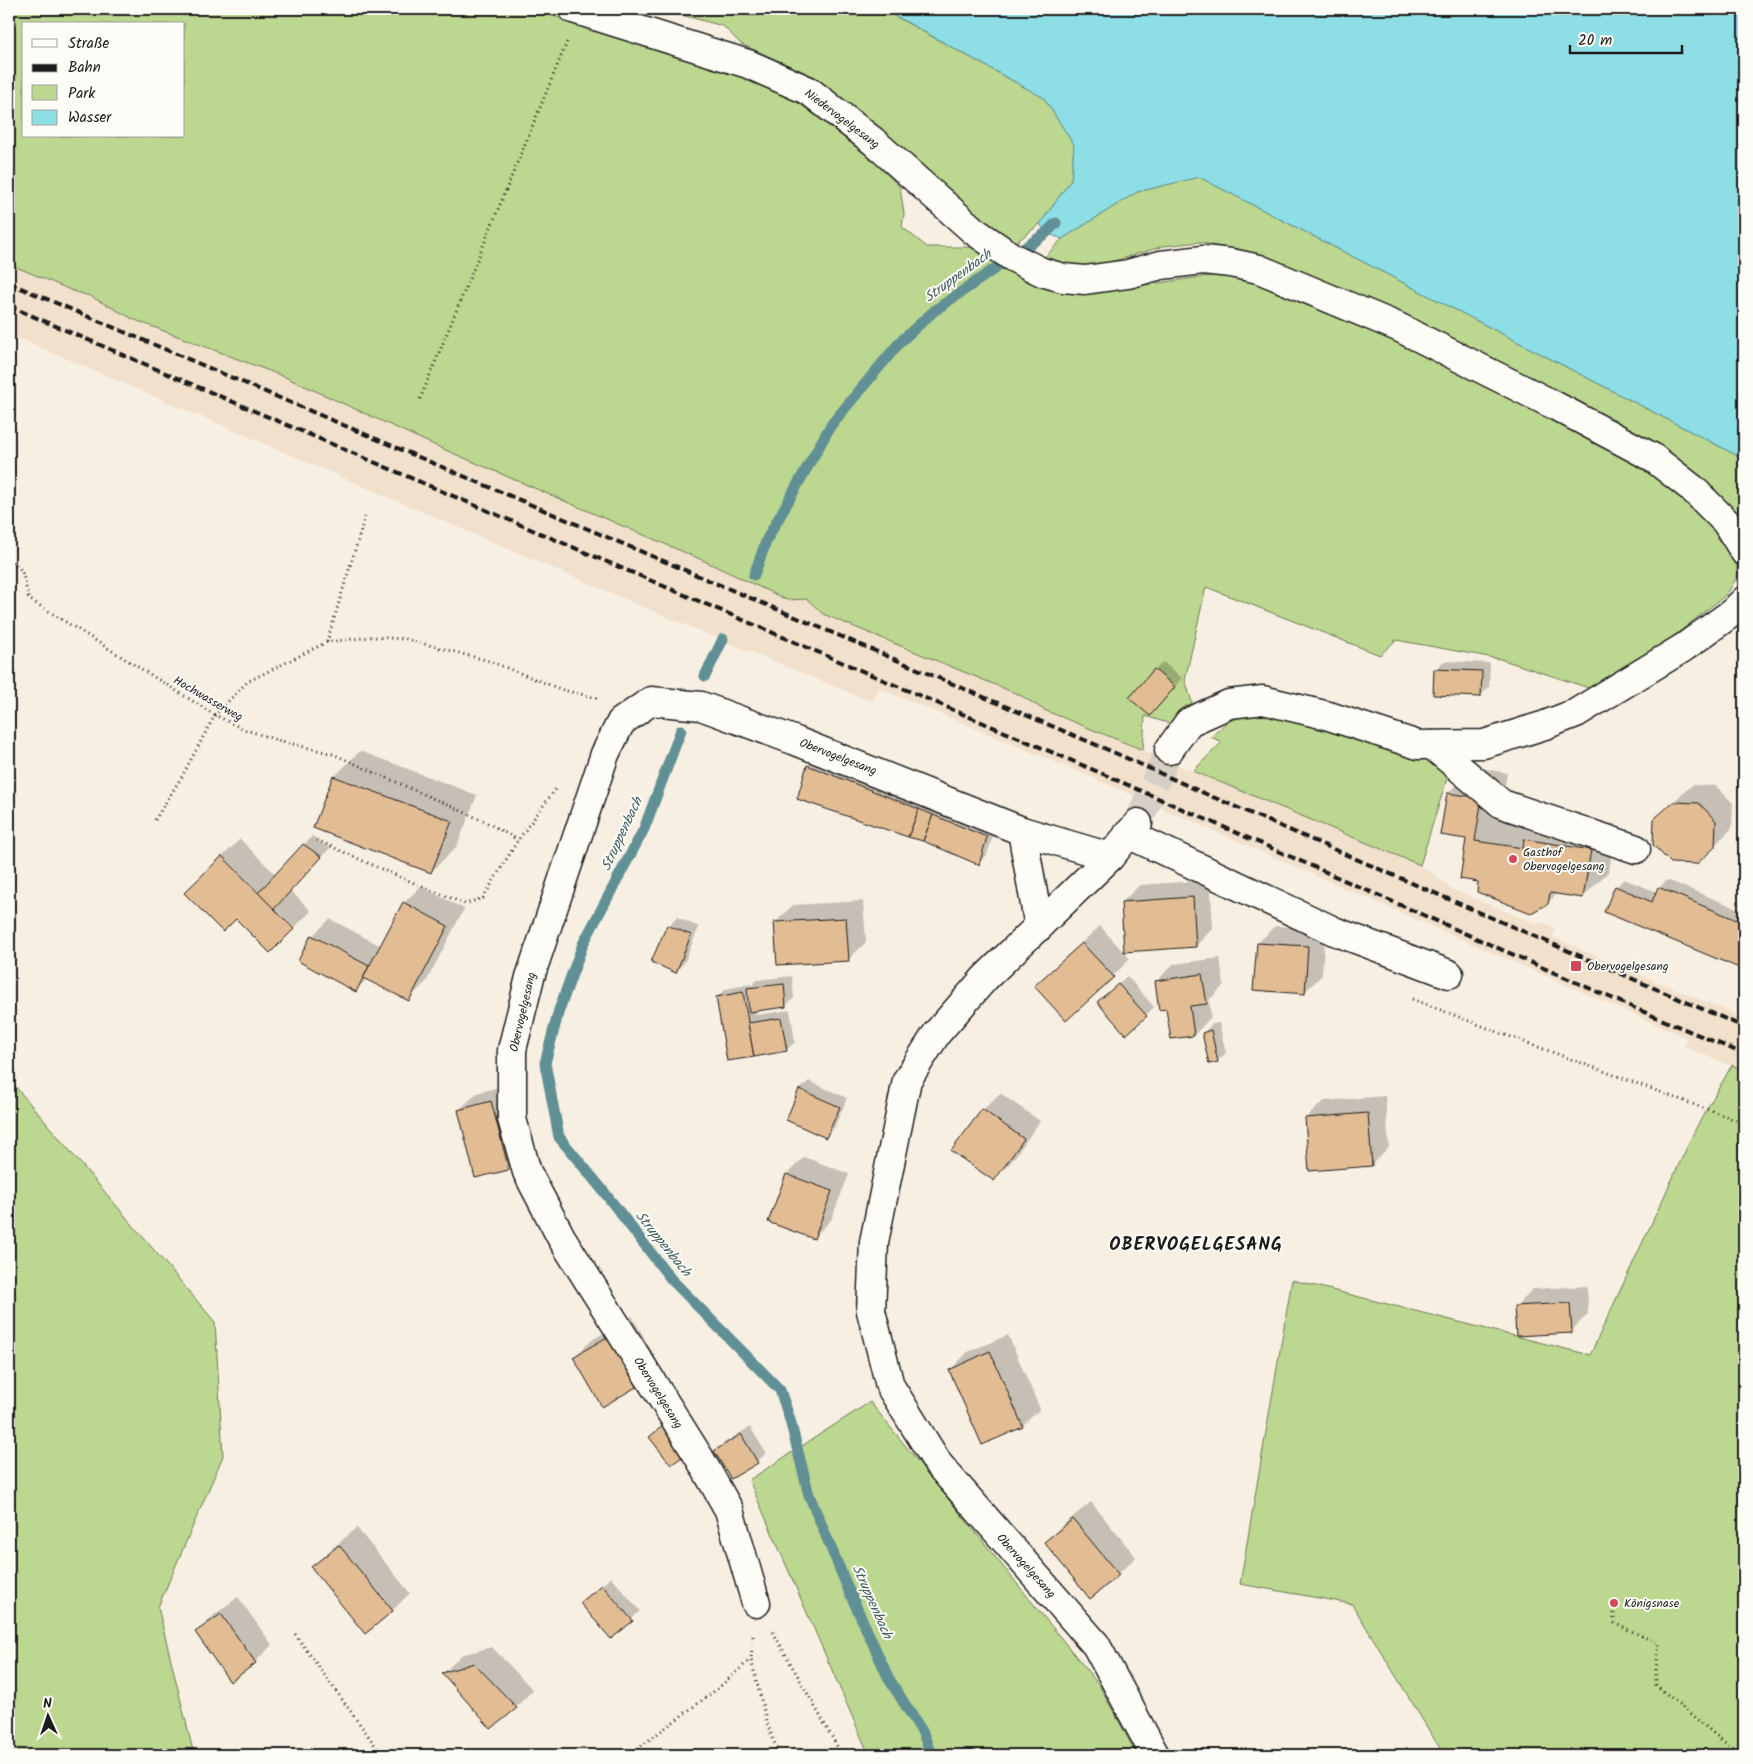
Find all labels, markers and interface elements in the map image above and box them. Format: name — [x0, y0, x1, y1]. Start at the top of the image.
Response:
legend — [22, 22, 185, 138]
scale bar — [1570, 22, 1683, 54]
text: 20 m — [1578, 29, 1612, 53]
text: Straße — [68, 32, 110, 56]
text: Bahn — [68, 56, 101, 80]
text: Park — [68, 82, 96, 106]
street label: Niedervogelgesang — [800, 84, 884, 154]
text: Wasser — [68, 106, 112, 130]
water label: Struppenbach — [920, 243, 998, 308]
street label: Hochwasserweg — [170, 671, 247, 727]
street label: Obervogelgesang — [797, 734, 880, 781]
water label: Struppenbach — [595, 792, 649, 874]
place label: Gasthof Obervogelgesang — [1523, 843, 1605, 876]
marker: Gasthof Obervogelgesang — [1507, 853, 1519, 865]
place label: Obervogelgesang — [1587, 957, 1669, 976]
marker: Obervogelgesang — [1569, 959, 1583, 973]
street label: Obervogelgesang — [505, 970, 541, 1054]
water label: Struppenbach — [630, 1206, 697, 1283]
district label: OBERVOGELGESANG — [1109, 1231, 1283, 1260]
street label: Obervogelgesang — [628, 1353, 688, 1433]
street label: Obervogelgesang — [992, 1529, 1061, 1603]
water label: Struppenbach — [846, 1561, 899, 1644]
place label: Königsnase — [1624, 1594, 1680, 1613]
marker: Königsnase — [1608, 1597, 1620, 1609]
north arrow — [22, 1692, 72, 1742]
text: N — [42, 1693, 53, 1715]

